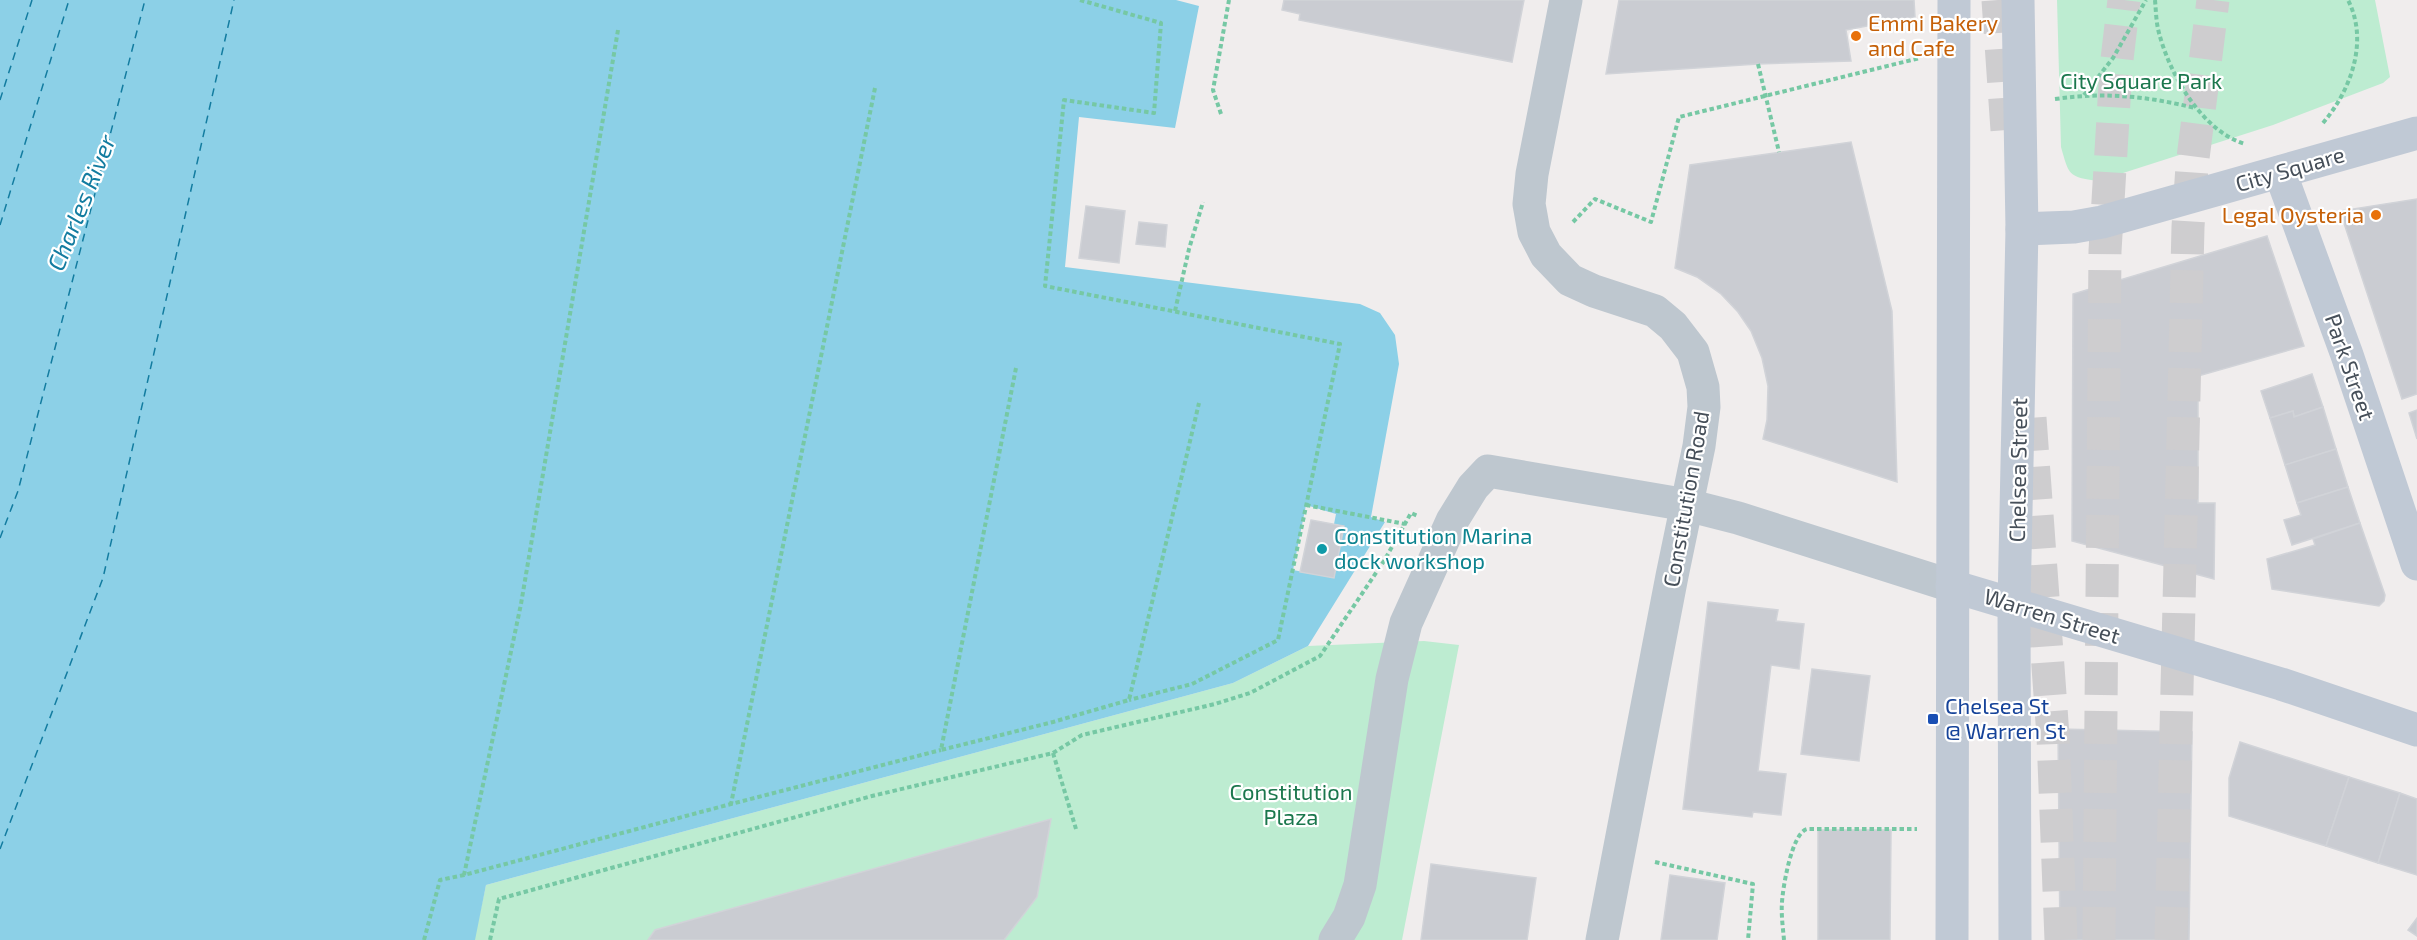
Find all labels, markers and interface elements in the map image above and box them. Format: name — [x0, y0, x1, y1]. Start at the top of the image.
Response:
place label: Emmi Bakery and Cafe — [1868, 9, 1998, 60]
marker: Emmi Bakery and Cafe — [1849, 29, 1863, 43]
park label: City Square Park — [2060, 67, 2222, 93]
water label: Charles River — [40, 130, 121, 275]
street label: City Square — [2232, 140, 2347, 196]
place label: Legal Oysteria — [2222, 201, 2364, 227]
marker: Legal Oysteria — [2369, 208, 2383, 222]
street label: Park Street — [2321, 310, 2381, 423]
street label: Chelsea Street — [2003, 397, 2031, 543]
street label: Constitution Road — [1657, 409, 1713, 589]
place label: Constitution Marina dock workshop — [1334, 522, 1532, 573]
marker: Constitution Marina dock workshop — [1315, 542, 1329, 556]
street label: Warren Street — [1981, 582, 2123, 648]
place label: Chelsea St @ Warren St — [1945, 692, 2066, 743]
marker: Chelsea St @ Warren St — [1926, 712, 1940, 726]
park label: Constitution Plaza — [1230, 778, 1352, 829]

